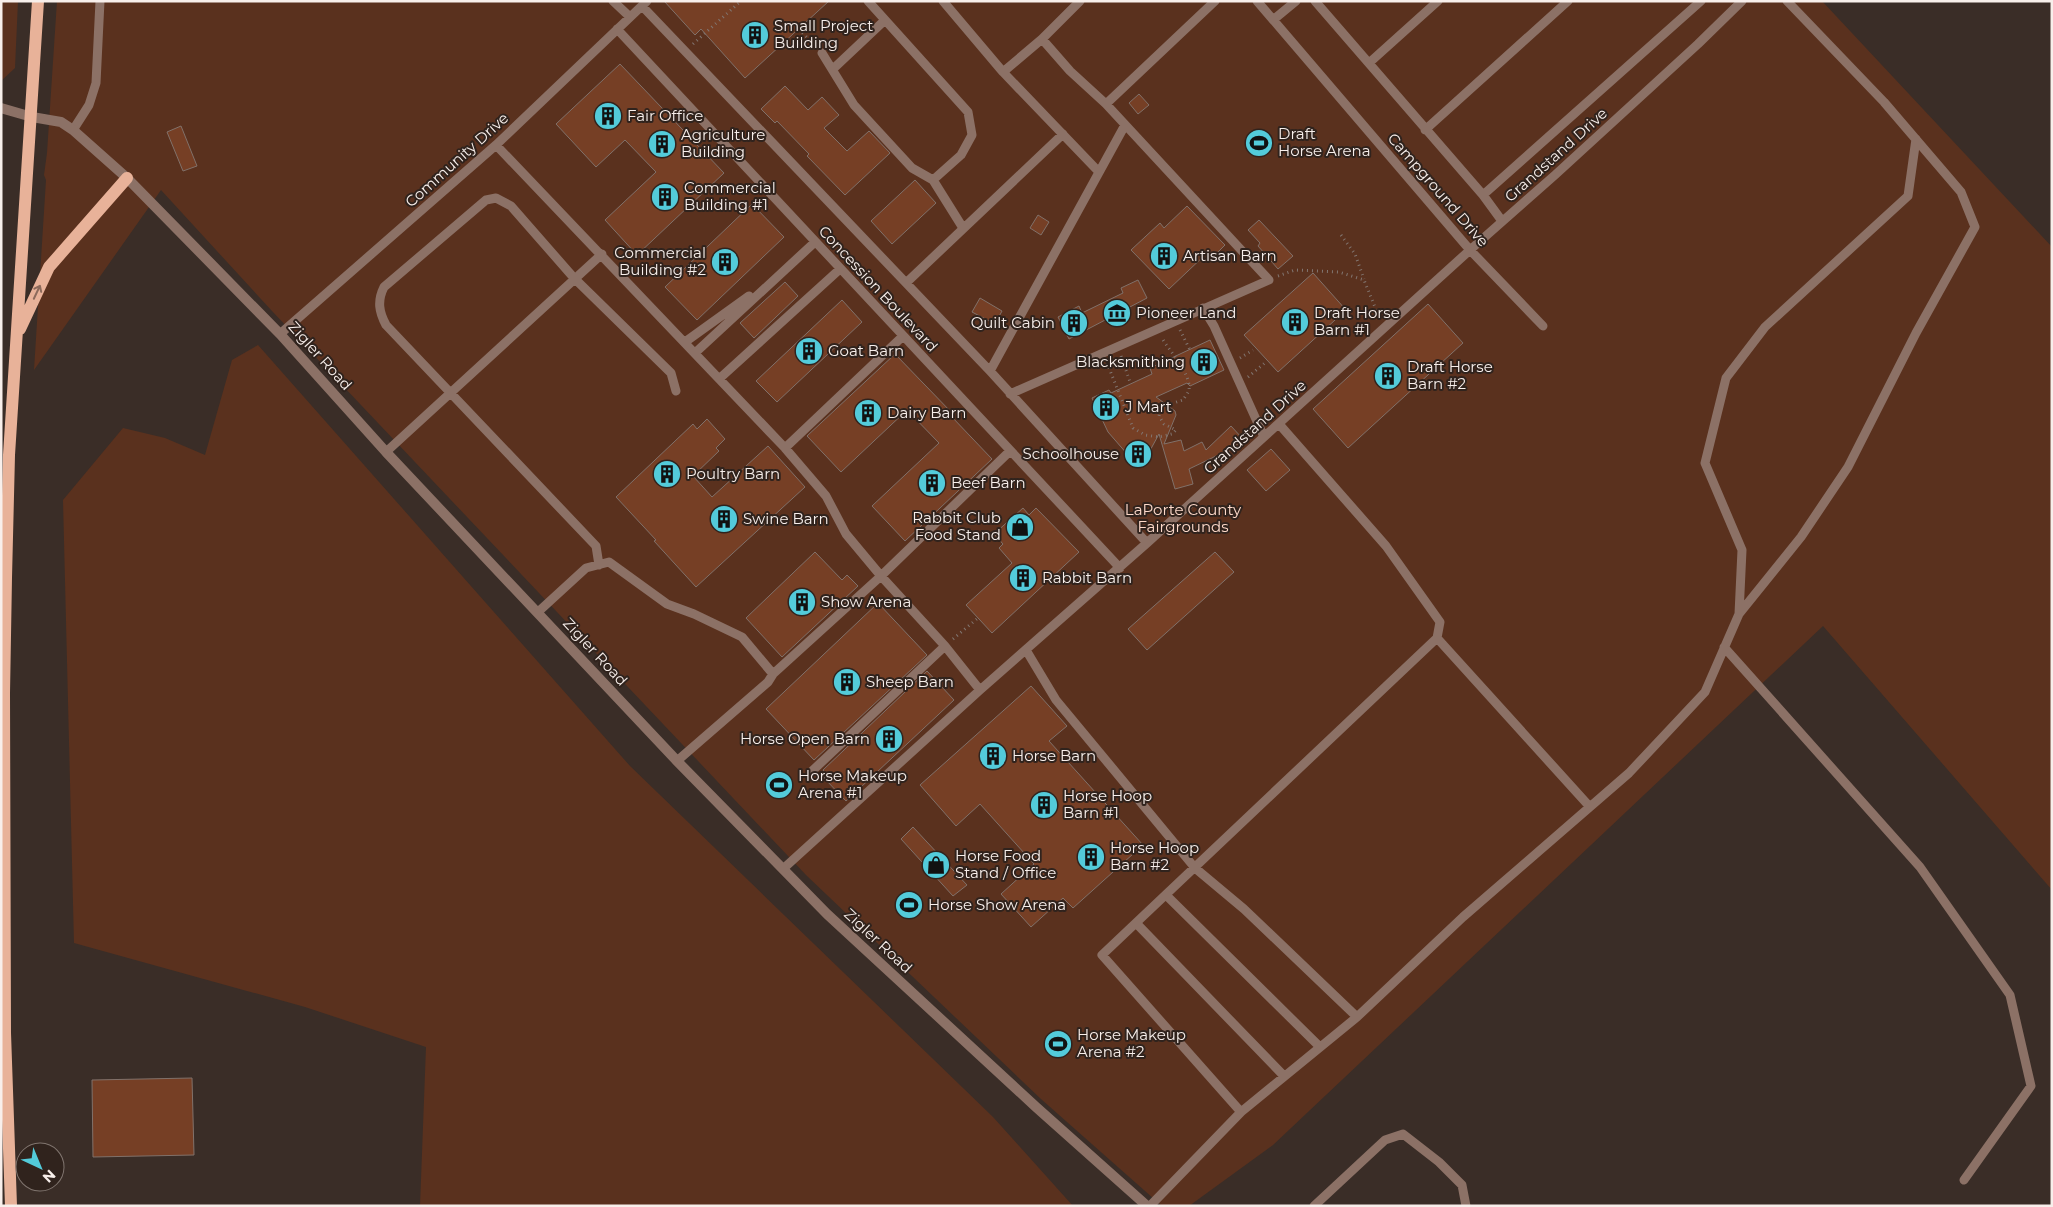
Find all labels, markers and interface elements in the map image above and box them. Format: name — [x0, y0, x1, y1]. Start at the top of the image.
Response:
place label: Small Project Building — [774, 16, 873, 52]
building icon: Small Project Building — [740, 20, 770, 50]
building icon: Fair Office — [593, 101, 623, 131]
street label: Grandstand Drive — [1500, 104, 1611, 206]
place label: Fair Office — [627, 106, 703, 125]
street label: Community Drive — [401, 108, 512, 211]
place label: Draft Horse Arena — [1278, 124, 1371, 160]
place label: Agriculture Building — [681, 125, 765, 161]
sports icon: Draft Horse Arena — [1244, 128, 1274, 158]
building icon: Agriculture Building — [647, 129, 677, 159]
street label: Campground Drive — [1384, 129, 1493, 250]
place label: Commercial Building #1 — [684, 178, 776, 214]
building icon: Commercial Building #1 — [650, 182, 680, 212]
street label: Concession Boulevard — [815, 222, 942, 356]
building icon: Artisan Barn — [1149, 241, 1179, 271]
place label: Commercial Building #2 — [614, 243, 706, 279]
place label: Artisan Barn — [1183, 246, 1277, 265]
building icon: Commercial Building #2 — [710, 247, 740, 277]
one-way arrow — [33, 285, 42, 300]
museum icon: Pioneer Land — [1102, 298, 1132, 328]
place label: Pioneer Land — [1136, 303, 1236, 322]
place label: Draft Horse Barn #1 — [1314, 303, 1400, 339]
building icon: Draft Horse Barn #1 — [1280, 307, 1310, 337]
building icon: Quilt Cabin — [1059, 308, 1089, 338]
place label: Quilt Cabin — [971, 313, 1055, 332]
street label: Zigler Road — [284, 317, 356, 394]
building icon: Goat Barn — [794, 336, 824, 366]
place label: Goat Barn — [828, 341, 904, 360]
building icon: Blacksmithing — [1189, 347, 1219, 377]
place label: Blacksmithing — [1076, 352, 1185, 371]
place label: Draft Horse Barn #2 — [1407, 357, 1493, 393]
building icon: Draft Horse Barn #2 — [1373, 361, 1403, 391]
street label: Grandstand Drive — [1199, 376, 1310, 478]
building icon: J Mart — [1091, 392, 1121, 422]
place label: J Mart — [1124, 397, 1172, 416]
building icon: Dairy Barn — [853, 398, 883, 428]
place label: Dairy Barn — [887, 403, 966, 422]
building icon: Schoolhouse — [1123, 439, 1153, 469]
place label: Schoolhouse — [1022, 444, 1119, 463]
building icon: Poultry Barn — [652, 459, 682, 489]
place label: Poultry Barn — [686, 464, 780, 483]
building icon: Beef Barn — [917, 468, 947, 498]
place label: Beef Barn — [951, 473, 1026, 492]
park label: LaPorte County Fairgrounds — [1125, 500, 1242, 536]
building icon: Swine Barn — [709, 504, 739, 534]
place label: Rabbit Club Food Stand — [912, 508, 1001, 544]
place label: Swine Barn — [743, 509, 829, 528]
shop icon: Rabbit Club Food Stand — [1005, 512, 1035, 542]
building icon: Rabbit Barn — [1008, 563, 1038, 593]
place label: Rabbit Barn — [1042, 568, 1132, 587]
building icon: Show Arena — [787, 587, 817, 617]
place label: Show Arena — [821, 592, 911, 611]
street label: Zigler Road — [559, 614, 632, 690]
building icon: Sheep Barn — [832, 667, 862, 697]
place label: Sheep Barn — [866, 672, 954, 691]
building icon: Horse Open Barn — [874, 724, 904, 754]
place label: Horse Open Barn — [740, 729, 870, 748]
building icon: Horse Barn — [978, 741, 1008, 771]
place label: Horse Barn — [1012, 746, 1096, 765]
place label: Horse Makeup Arena #1 — [798, 766, 907, 802]
sports icon: Horse Makeup Arena #1 — [764, 770, 794, 800]
place label: Horse Hoop Barn #1 — [1063, 786, 1152, 822]
building icon: Horse Hoop Barn #1 — [1029, 790, 1059, 820]
place label: Horse Hoop Barn #2 — [1110, 838, 1199, 874]
building icon: Horse Hoop Barn #2 — [1076, 842, 1106, 872]
place label: Horse Food Stand / Office — [955, 846, 1056, 882]
shop icon: Horse Food Stand / Office — [921, 850, 951, 880]
sports icon: Horse Show Arena — [894, 890, 924, 920]
place label: Horse Show Arena — [928, 895, 1066, 914]
street label: Zigler Road — [840, 904, 916, 977]
place label: Horse Makeup Arena #2 — [1077, 1025, 1186, 1061]
sports icon: Horse Makeup Arena #2 — [1043, 1029, 1073, 1059]
north arrow — [15, 1142, 65, 1192]
text: N — [39, 1166, 59, 1187]

